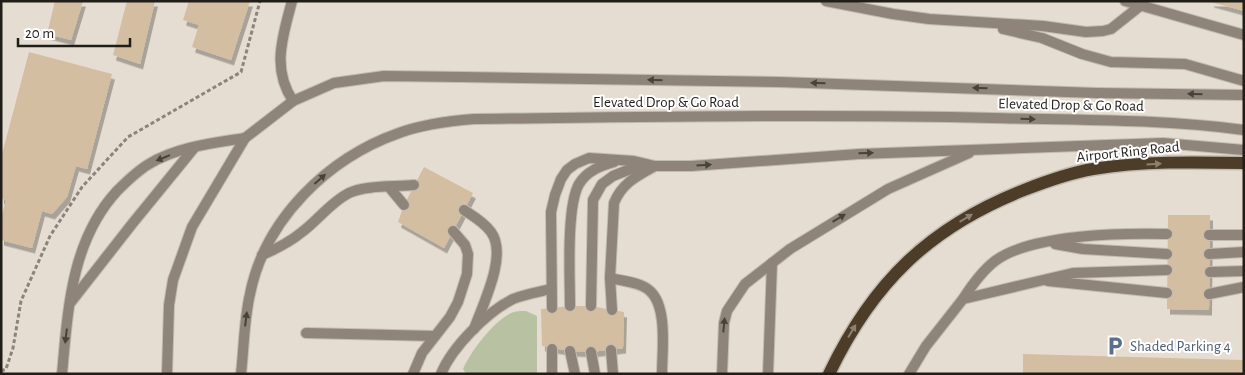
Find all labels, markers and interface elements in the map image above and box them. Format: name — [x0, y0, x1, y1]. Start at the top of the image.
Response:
scale bar — [18, 15, 130, 47]
text: 20 m — [25, 26, 54, 41]
one-way arrow — [647, 76, 663, 84]
one-way arrow — [809, 78, 825, 86]
one-way arrow — [972, 84, 988, 92]
one-way arrow — [1187, 90, 1203, 98]
street label: Elevated Drop & Go Road — [593, 95, 739, 110]
street label: Elevated Drop & Go Road — [998, 96, 1144, 114]
one-way arrow — [1021, 115, 1037, 123]
street label: Airport Ring Road — [1076, 139, 1180, 165]
one-way arrow — [858, 149, 874, 157]
one-way arrow — [156, 154, 171, 162]
one-way arrow — [696, 160, 712, 168]
one-way arrow — [1146, 160, 1162, 168]
one-way arrow — [313, 174, 326, 185]
one-way arrow — [833, 213, 846, 222]
one-way arrow — [960, 213, 973, 222]
one-way arrow — [242, 311, 250, 327]
one-way arrow — [720, 317, 728, 333]
one-way arrow — [847, 324, 856, 337]
one-way arrow — [62, 329, 70, 345]
parking icon: Shaded Parking 4 — [1104, 335, 1126, 357]
place label: Shaded Parking 4 — [1130, 339, 1231, 354]

